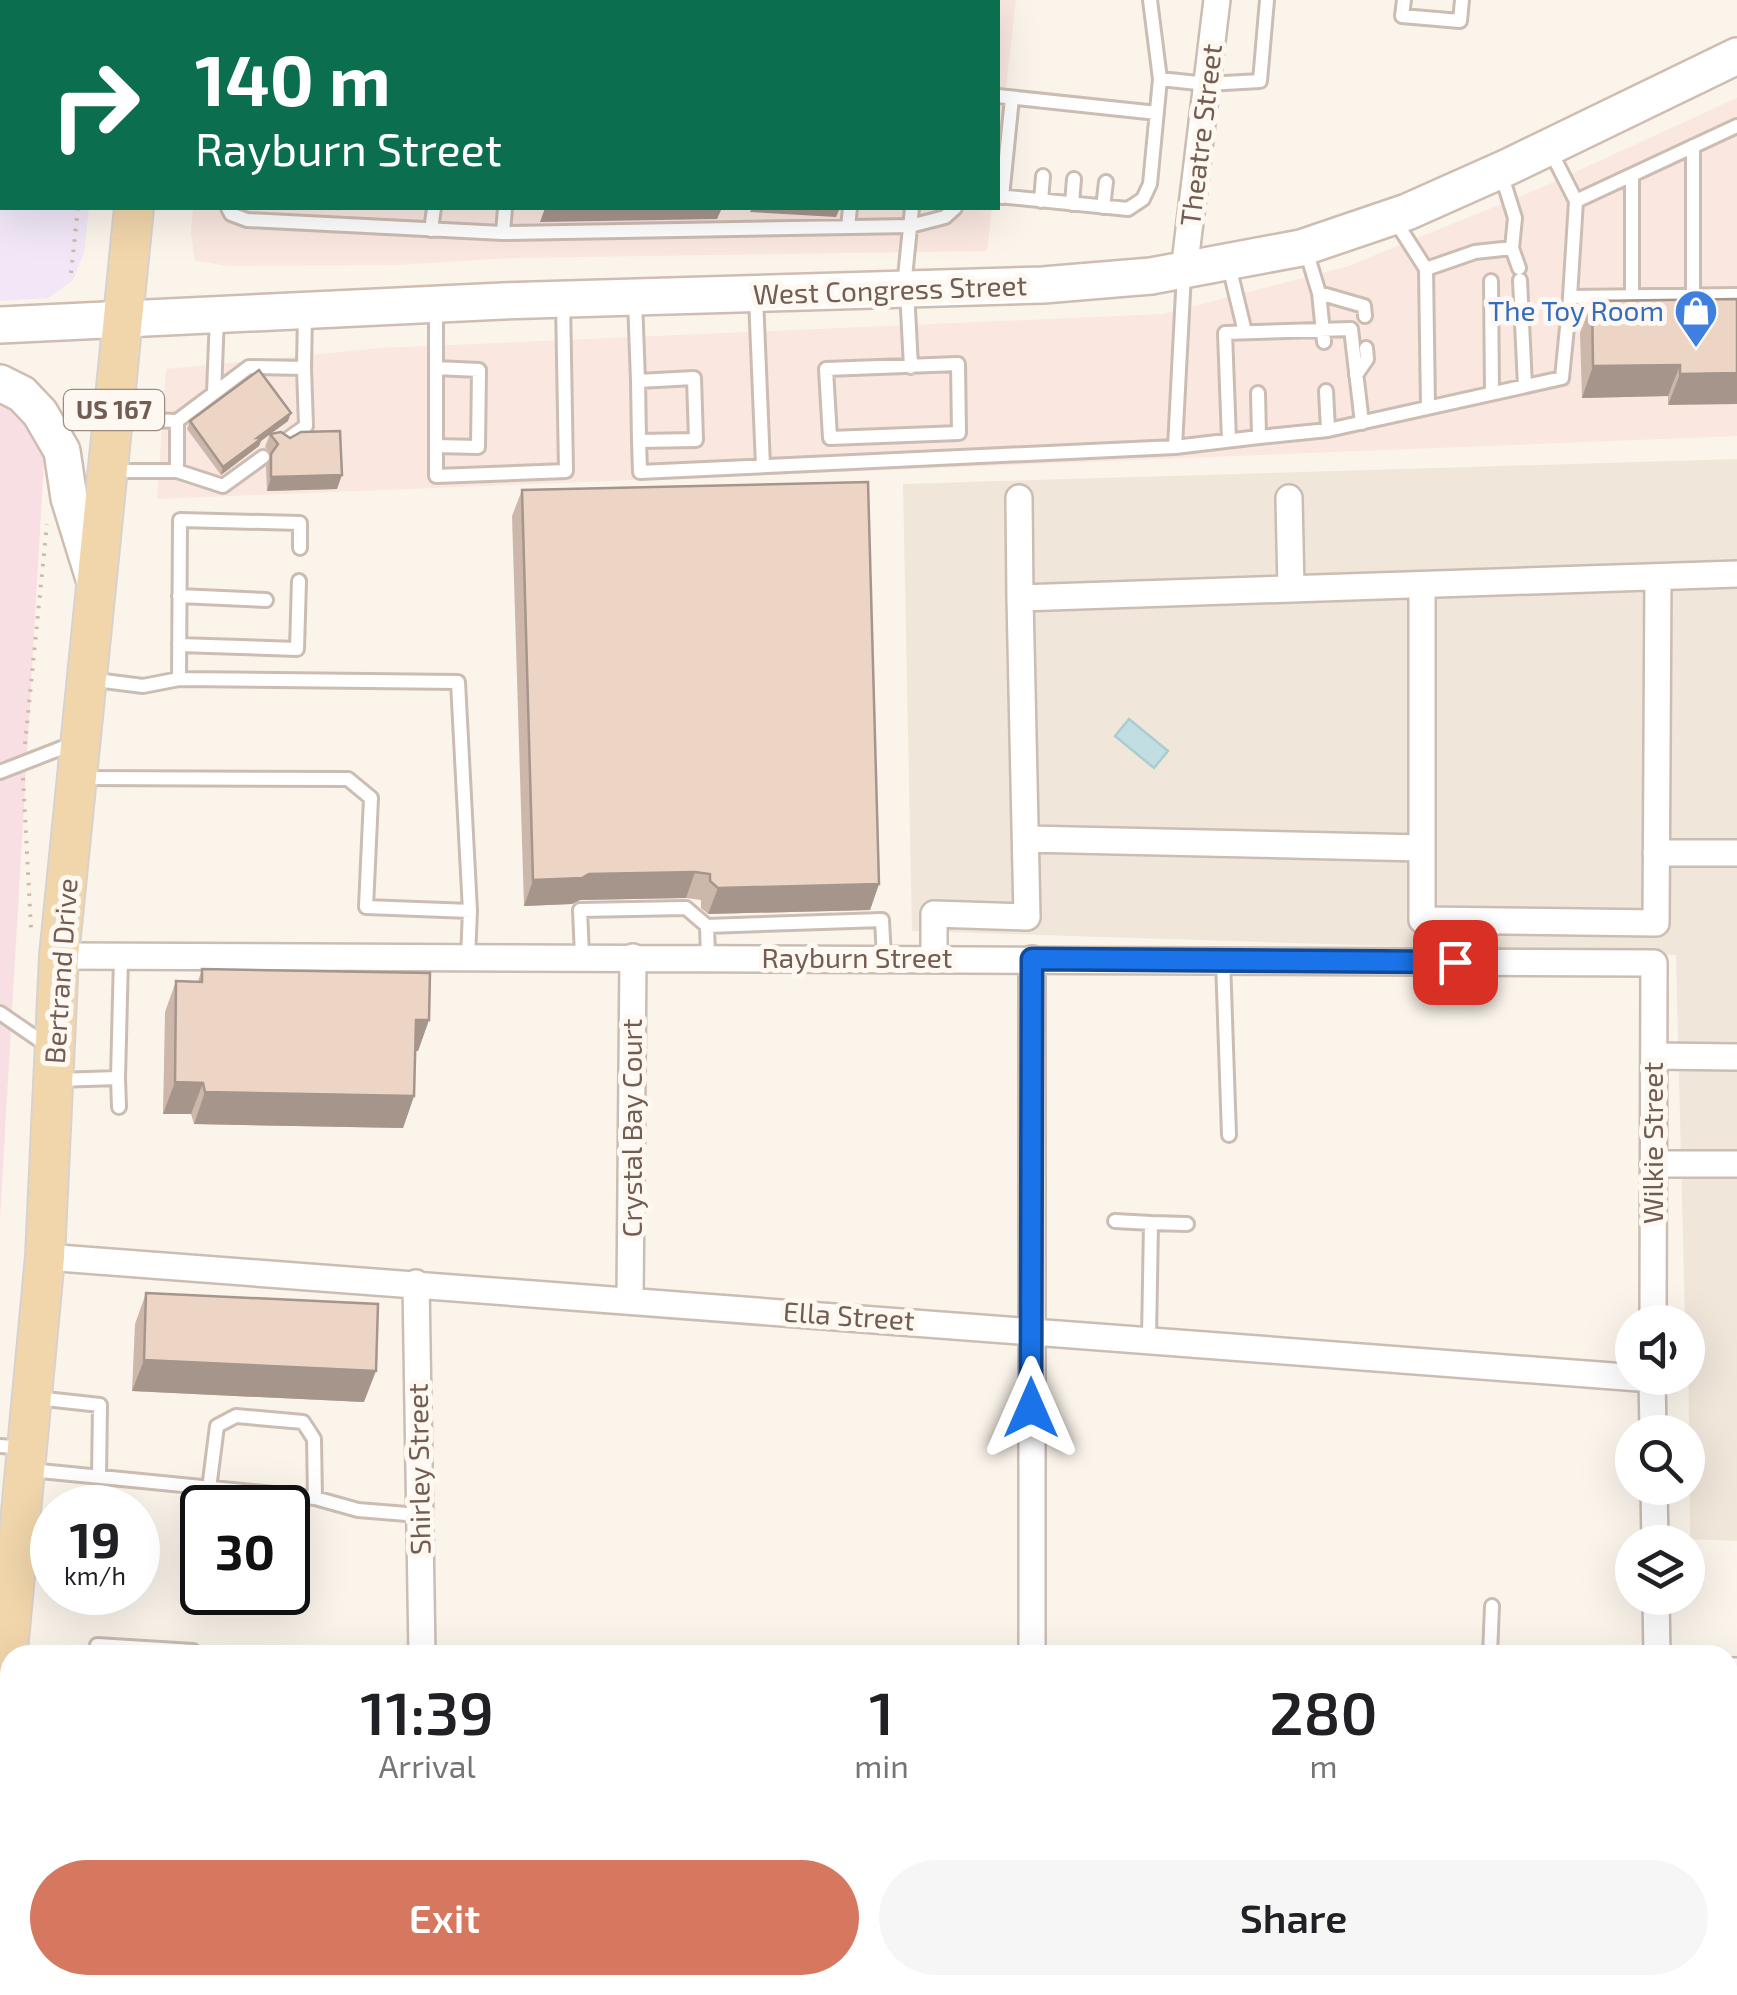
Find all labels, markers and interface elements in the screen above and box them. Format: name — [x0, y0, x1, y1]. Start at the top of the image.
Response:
text: 140 m — [195, 36, 391, 120]
icon: right — [30, 40, 160, 170]
street label: Theatre Street — [1172, 42, 1228, 228]
text: Rayburn Street — [195, 121, 502, 175]
street label: West Congress Street — [752, 267, 1028, 311]
shop icon: The Toy Room — [1673, 288, 1719, 349]
place label: The Toy Room — [1488, 293, 1664, 327]
road number: US 167 — [64, 390, 164, 430]
street label: Bertrand Drive — [37, 877, 83, 1065]
pin — [1413, 920, 1498, 1005]
icon: arrive — [1428, 935, 1483, 990]
street label: Rayburn Street — [762, 940, 952, 974]
street label: Crystal Bay Court — [614, 1018, 648, 1238]
street label: Wilkie Street — [1635, 1062, 1669, 1224]
street label: Ella Street — [782, 1293, 916, 1337]
map controls — [1615, 1305, 1705, 1615]
button: sound — [1615, 1305, 1705, 1395]
position arrow — [979, 1356, 1083, 1460]
street label: Shirley Street — [400, 1383, 436, 1555]
button: search — [1615, 1415, 1705, 1505]
speed limit sign: 30 — [180, 1485, 310, 1615]
text: 19 — [69, 1508, 121, 1568]
button: layers — [1615, 1525, 1705, 1615]
text: km/h — [64, 1560, 126, 1590]
text: 11:39 — [360, 1675, 494, 1747]
text: 1 — [869, 1675, 894, 1747]
text: 280 — [1269, 1675, 1378, 1747]
text: Arrival — [378, 1746, 476, 1784]
text: min — [854, 1746, 909, 1784]
text: m — [1309, 1746, 1337, 1784]
button: Exit — [30, 1860, 859, 1975]
button: Share — [879, 1860, 1708, 1975]

